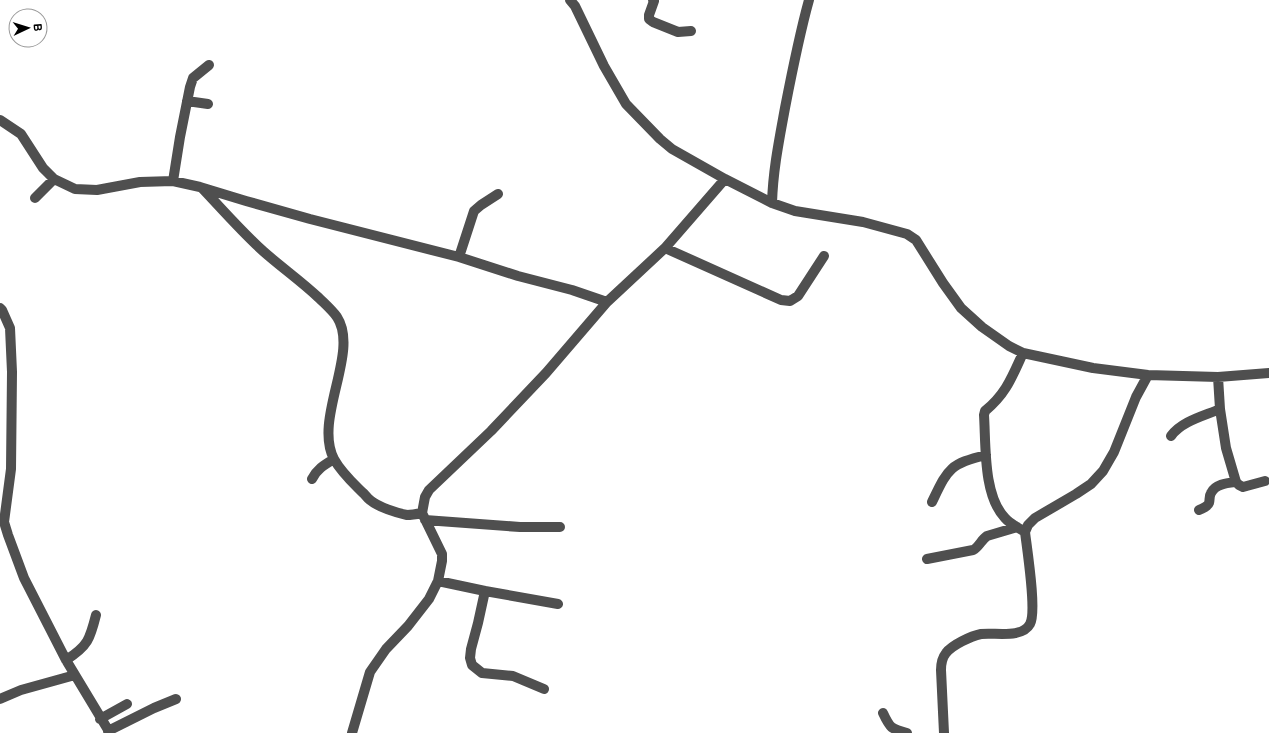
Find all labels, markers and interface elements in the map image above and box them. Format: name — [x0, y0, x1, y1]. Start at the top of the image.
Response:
north arrow — [8, 8, 48, 48]
text: B — [31, 23, 44, 32]

